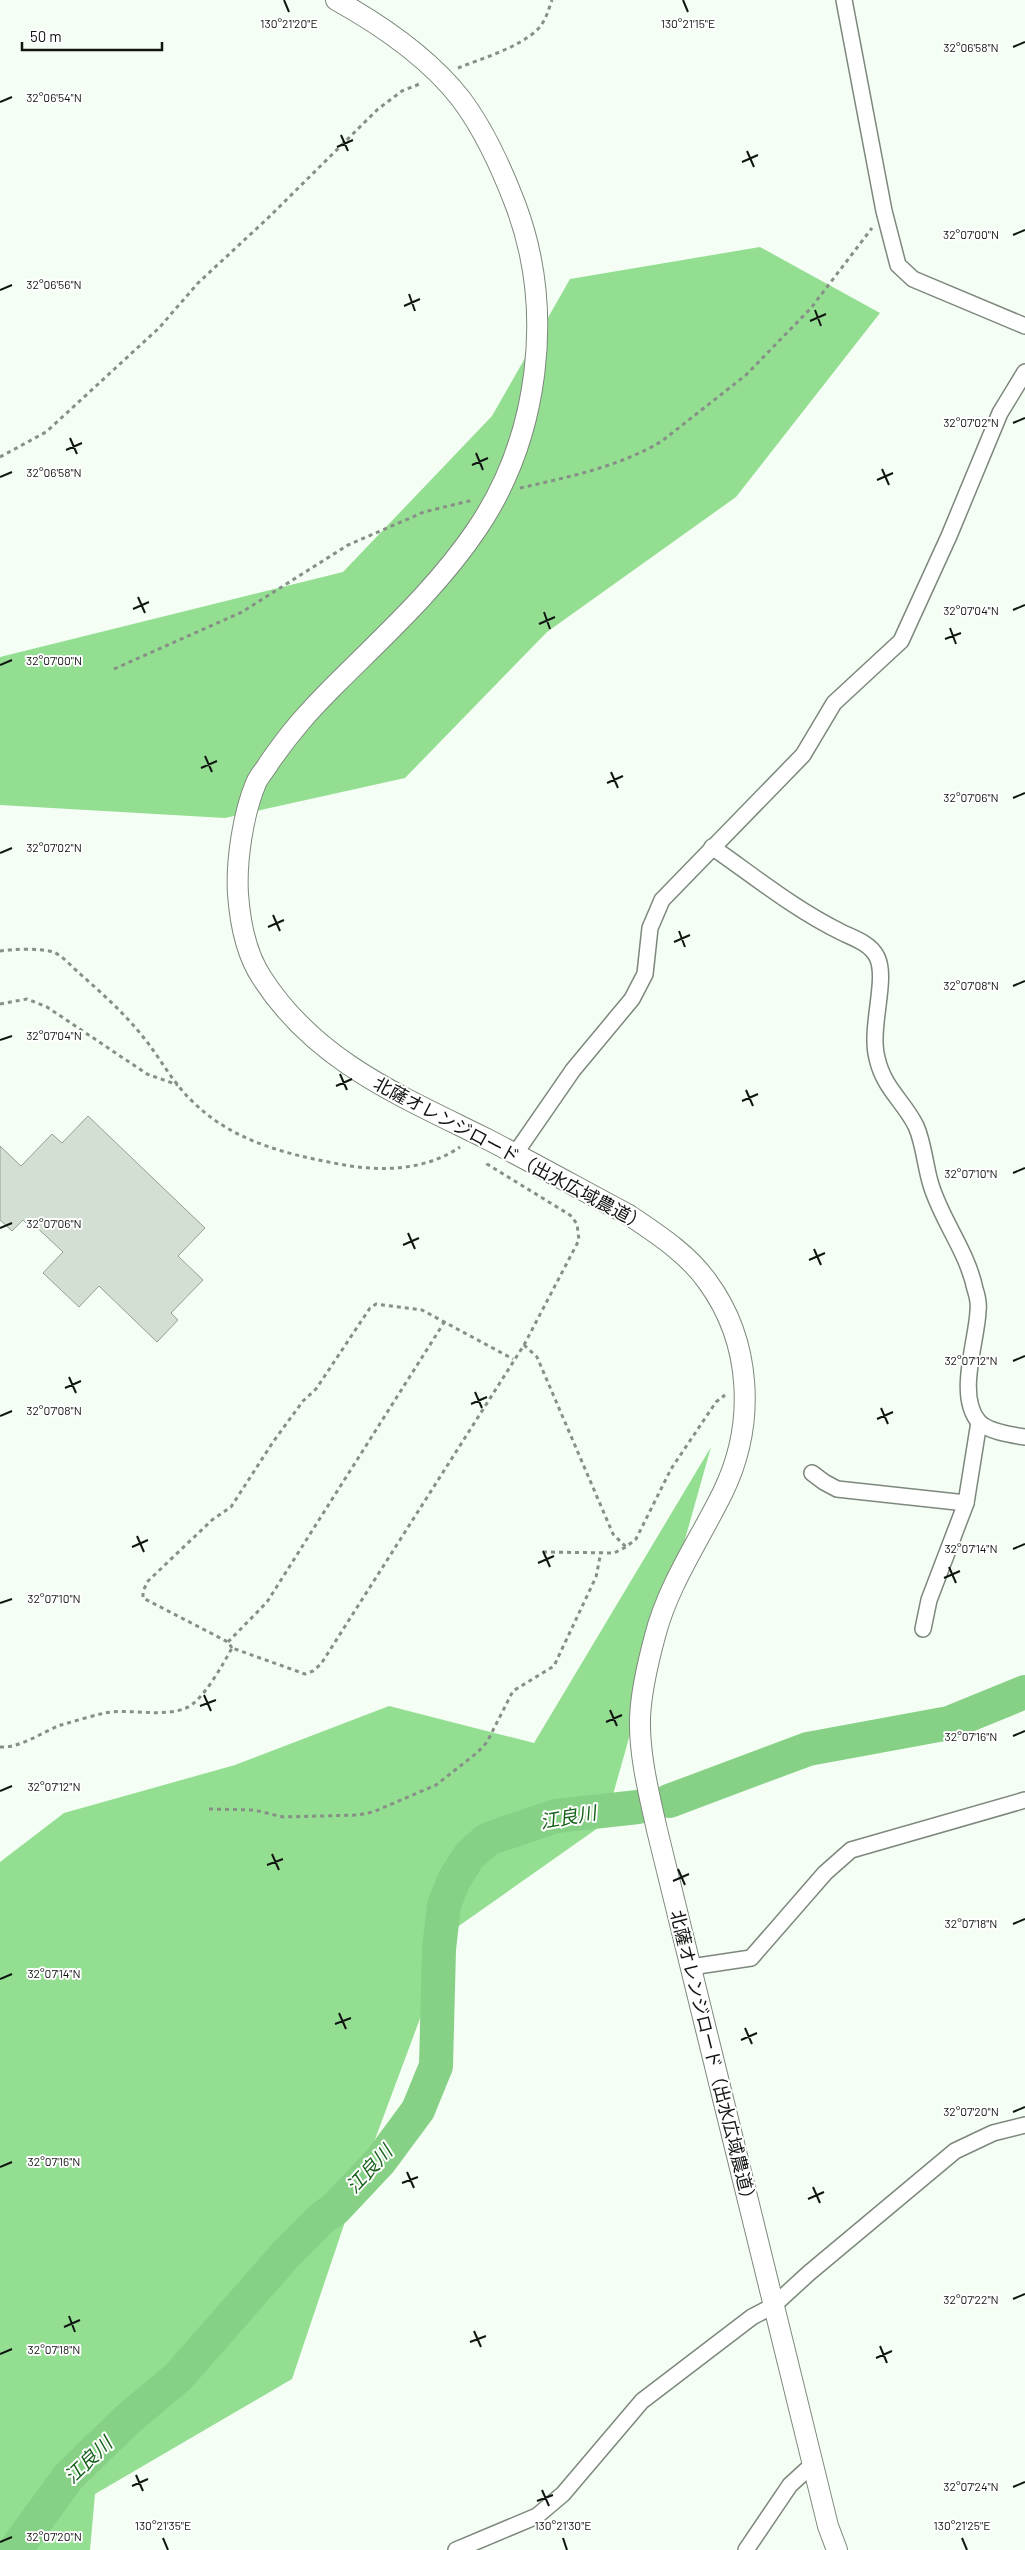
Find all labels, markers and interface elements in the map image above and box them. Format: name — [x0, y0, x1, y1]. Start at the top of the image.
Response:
text: 130°21'20"E — [260, 16, 318, 30]
text: 130°21'15"E — [661, 16, 715, 30]
scale bar — [22, 20, 162, 52]
text: 50 m — [30, 27, 62, 45]
text: 32°06'58"N — [943, 40, 999, 54]
text: 32°06'54"N — [26, 90, 82, 104]
text: 32°07'00"N — [943, 227, 999, 241]
text: 32°06'56"N — [26, 277, 82, 291]
text: 32°07'02"N — [943, 415, 999, 429]
text: 32°06'58"N — [26, 465, 82, 479]
text: 32°07'04"N — [943, 603, 999, 617]
text: 32°07'00"N — [26, 653, 82, 667]
text: 32°07'06"N — [943, 790, 999, 804]
text: 32°07'02"N — [26, 840, 82, 854]
text: 32°07'08"N — [943, 978, 999, 992]
text: 32°07'04"N — [26, 1028, 82, 1042]
street label: 北薩オレンジロード（出水広域農道） — [370, 1072, 651, 1235]
text: 32°07'10"N — [944, 1166, 998, 1180]
text: 32°07'06"N — [26, 1216, 82, 1230]
text: 32°07'12"N — [944, 1353, 998, 1367]
text: 32°07'08"N — [26, 1403, 82, 1417]
text: 32°07'14"N — [944, 1541, 998, 1555]
text: 32°07'10"N — [27, 1591, 81, 1605]
text: 32°07'16"N — [945, 1729, 997, 1743]
text: 32°07'12"N — [27, 1779, 81, 1793]
water label: 江良川 — [538, 1800, 600, 1833]
street label: 北薩オレンジロード（出水広域農道） — [666, 1908, 762, 2210]
text: 32°07'18"N — [945, 1916, 997, 1930]
text: 32°07'14"N — [27, 1966, 81, 1980]
text: 32°07'20"N — [943, 2104, 999, 2118]
water label: 江良川 — [341, 2139, 398, 2197]
text: 32°07'16"N — [28, 2154, 80, 2168]
text: 32°07'22"N — [943, 2292, 999, 2306]
text: 32°07'18"N — [28, 2342, 80, 2356]
water label: 江良川 — [59, 2430, 118, 2488]
text: 32°07'24"N — [943, 2479, 999, 2493]
text: 130°21'35"E — [135, 2518, 191, 2532]
text: 130°21'30"E — [534, 2518, 592, 2532]
text: 130°21'25"E — [934, 2518, 990, 2532]
text: 32°07'20"N — [26, 2529, 82, 2543]

